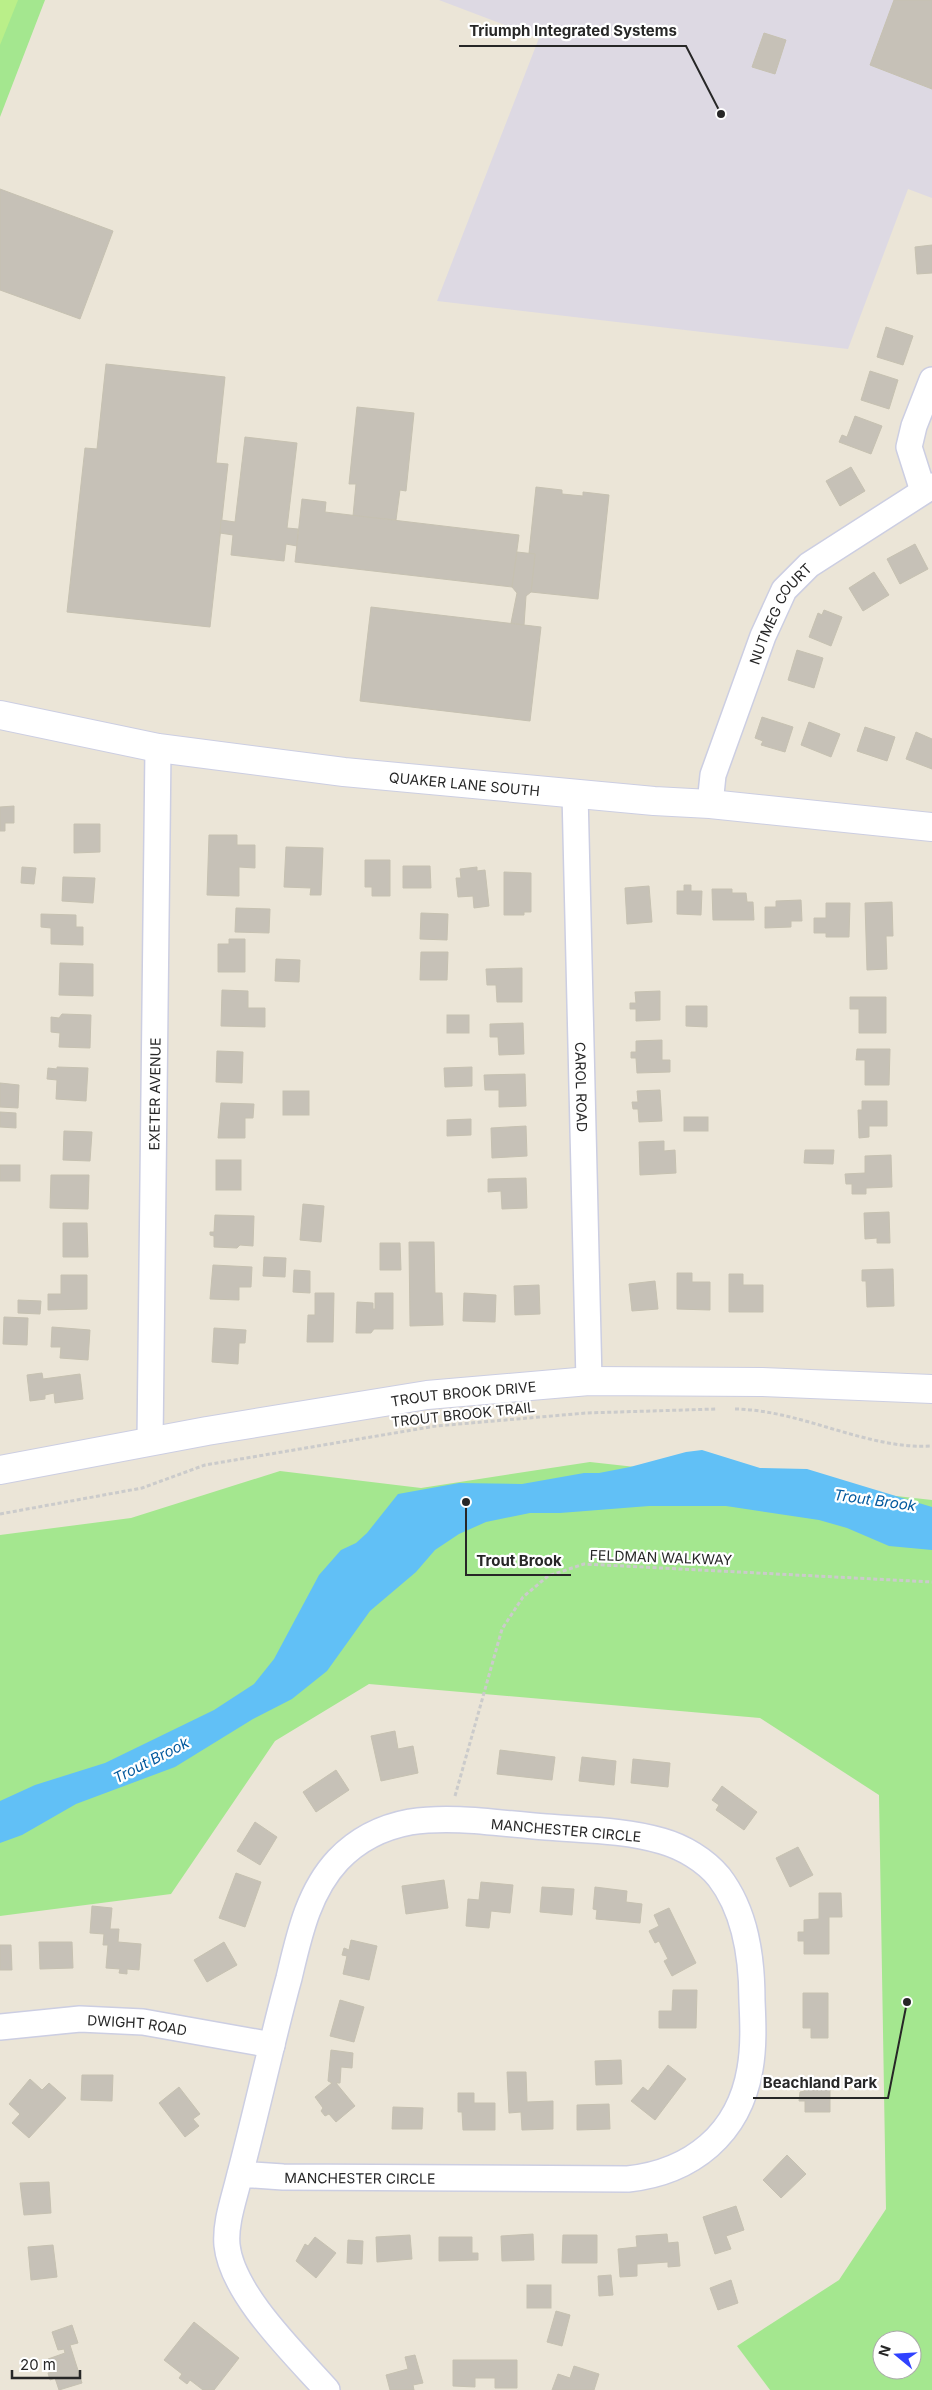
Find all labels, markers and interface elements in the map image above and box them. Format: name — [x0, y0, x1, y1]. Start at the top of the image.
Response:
callout: Triumph Integrated Systems — [459, 16, 686, 46]
text: Triumph Integrated Systems — [469, 21, 677, 40]
street label: NUTMEG COURT — [745, 559, 815, 666]
street label: QUAKER LANE SOUTH — [388, 768, 541, 799]
street label: EXETER AVENUE — [145, 1037, 163, 1151]
street label: CAROL ROAD — [572, 1042, 592, 1132]
street label: TROUT BROOK DRIVE — [389, 1377, 537, 1409]
street label: TROUT BROOK TRAIL — [390, 1398, 536, 1430]
water label: Trout Brook — [833, 1485, 918, 1515]
callout: Trout Brook — [466, 1545, 571, 1575]
street label: FELDMAN WALKWAY — [589, 1546, 733, 1568]
text: Trout Brook — [476, 1551, 562, 1570]
water label: Trout Brook — [110, 1732, 193, 1787]
street label: MANCHESTER CIRCLE — [490, 1815, 642, 1845]
street label: DWIGHT ROAD — [87, 2011, 189, 2038]
callout: Beachland Park — [753, 2068, 888, 2098]
text: Beachland Park — [763, 2073, 877, 2092]
street label: MANCHESTER CIRCLE — [284, 2169, 435, 2186]
north arrow — [872, 2330, 922, 2380]
text: N — [874, 2343, 894, 2359]
scale bar — [12, 2348, 80, 2380]
text: 20 m — [20, 2355, 56, 2374]

